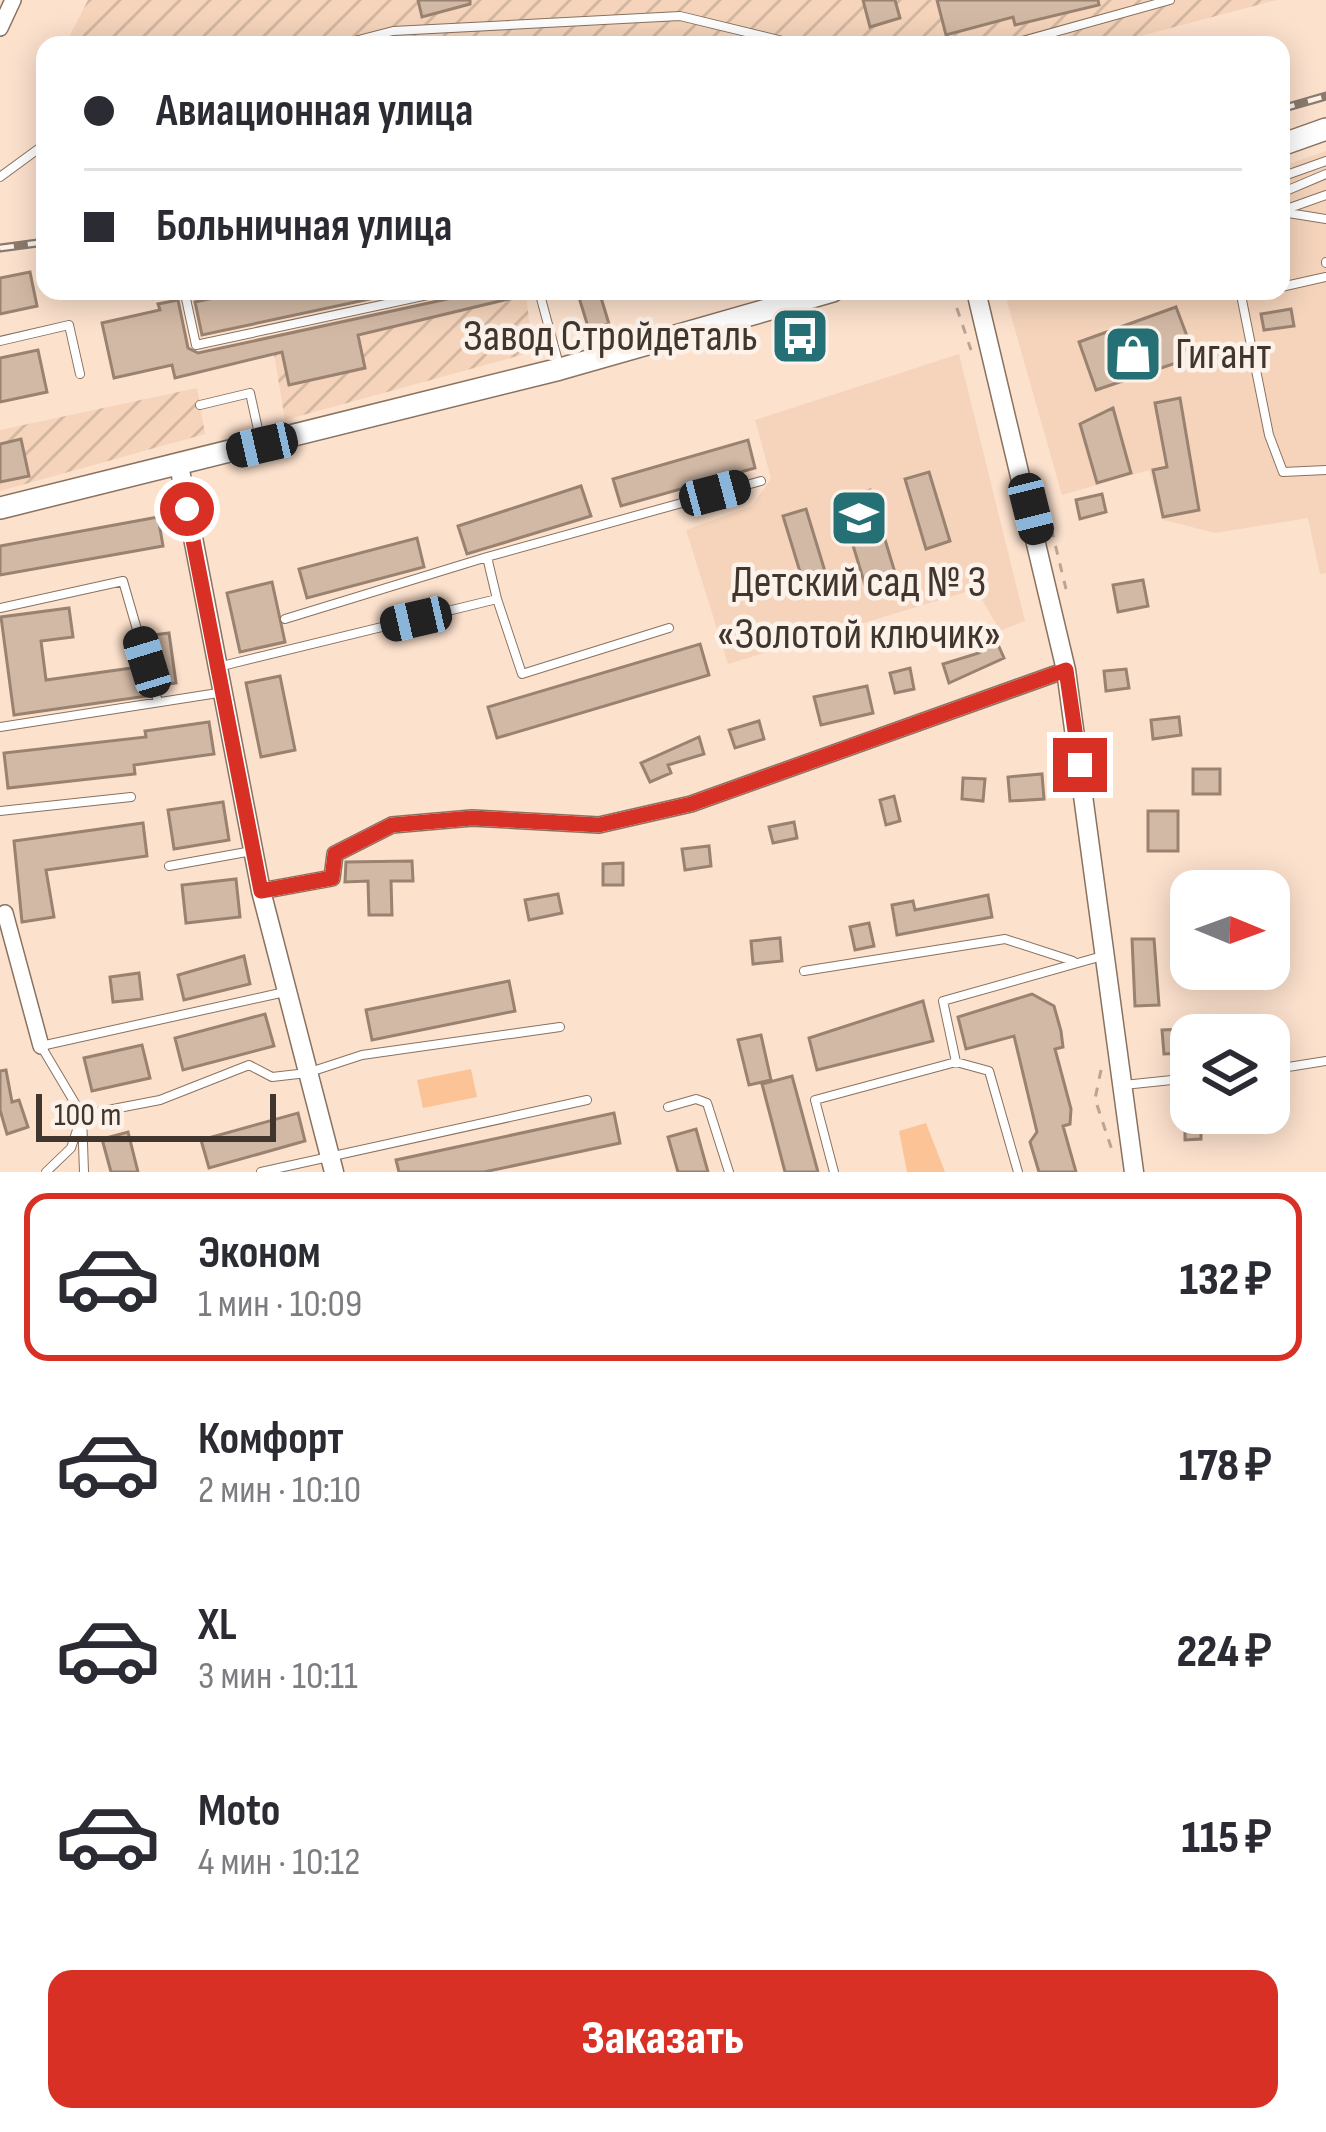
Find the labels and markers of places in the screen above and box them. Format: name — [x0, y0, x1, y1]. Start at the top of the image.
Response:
bus stop icon: Завод Стройдеталь — [769, 305, 831, 367]
place label: Завод Стройдеталь — [463, 309, 758, 364]
shop icon: Гигант — [1102, 323, 1164, 385]
place label: Гигант — [1175, 327, 1272, 382]
school or university icon: Детский сад № 3 «Золотой ключик» — [828, 487, 890, 549]
place label: Детский сад № 3 «Золотой ключик» — [717, 555, 1001, 662]

